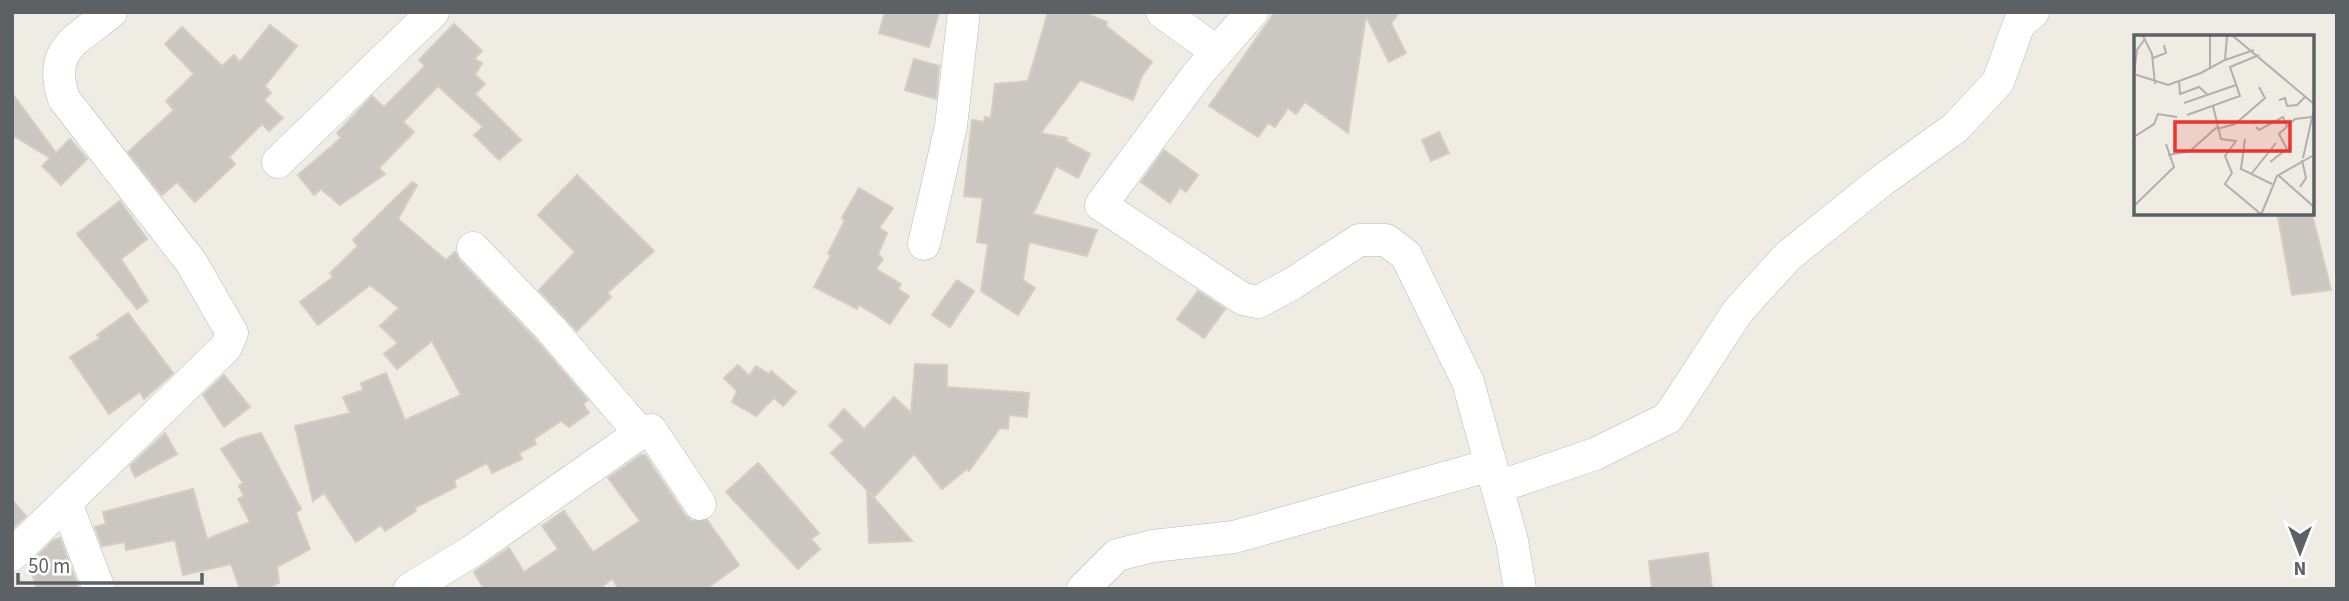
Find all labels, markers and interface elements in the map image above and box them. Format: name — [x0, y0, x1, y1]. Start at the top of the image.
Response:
inset map — [2134, 35, 2314, 215]
north arrow — [2265, 517, 2335, 587]
scale bar — [18, 542, 201, 586]
text: 50 m — [28, 551, 70, 581]
text: N — [2294, 554, 2306, 581]

